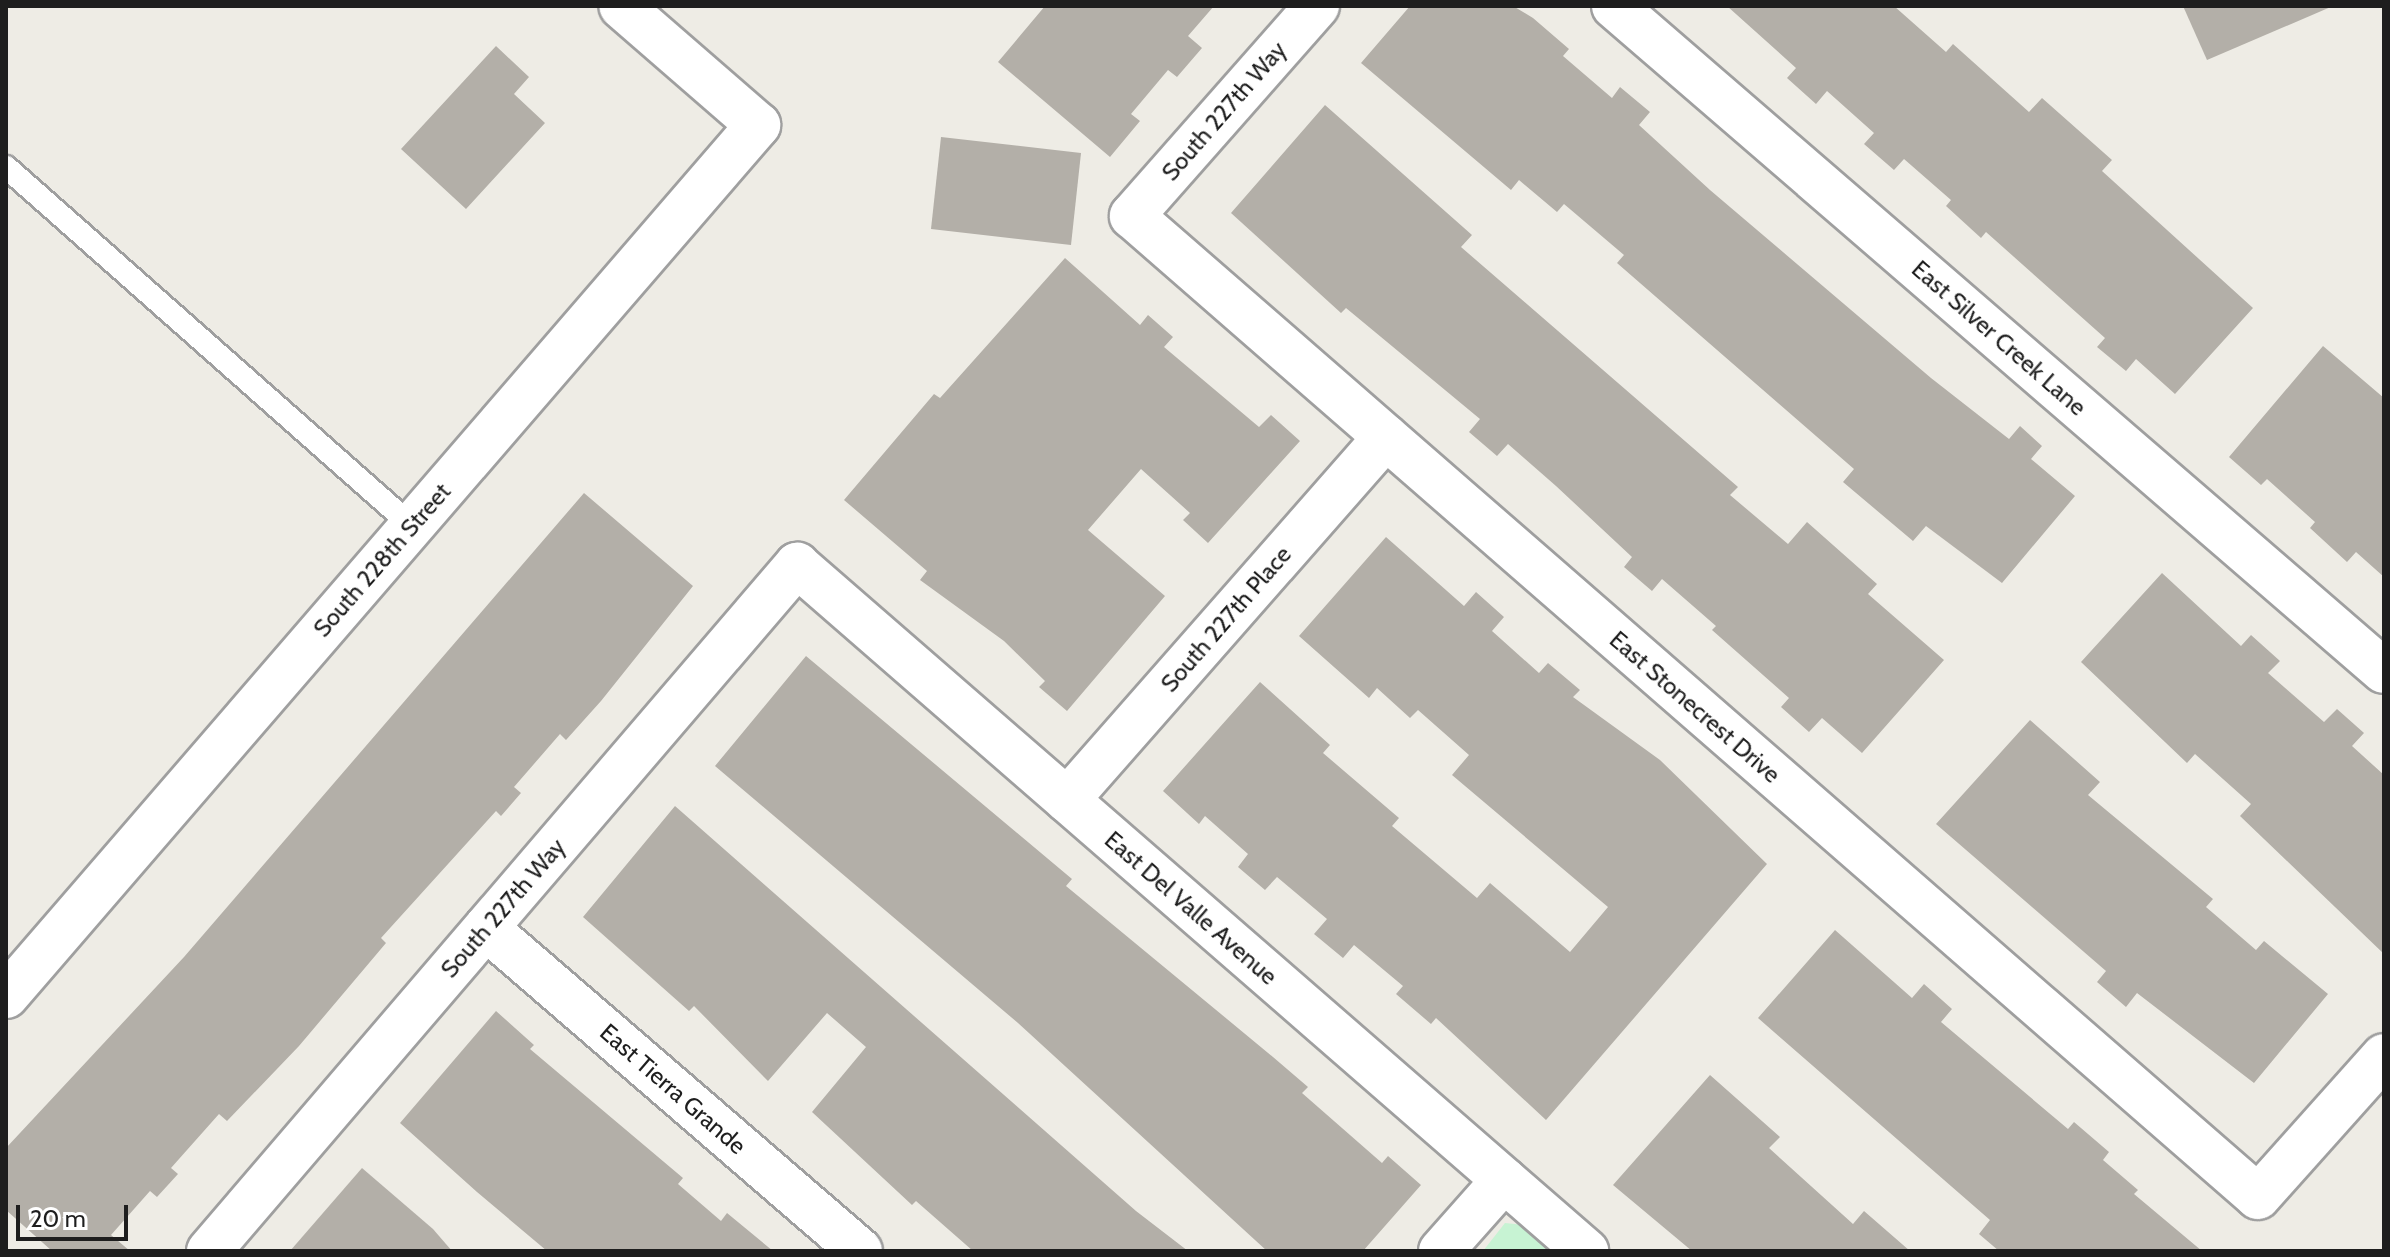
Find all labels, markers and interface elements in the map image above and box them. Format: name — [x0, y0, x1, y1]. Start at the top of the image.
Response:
street label: South 227th Way — [1156, 36, 1292, 186]
street label: East Silver Creek Lane — [1906, 254, 2092, 422]
street label: South 228th Street — [307, 477, 457, 643]
street label: South 227th Place — [1155, 540, 1297, 698]
street label: East Stonecrest Drive — [1604, 625, 1786, 789]
street label: East Del Valle Avenue — [1099, 825, 1283, 991]
street label: South 227th Way — [435, 833, 571, 983]
street label: East Tierra Grande — [594, 1018, 752, 1160]
scale bar — [20, 1189, 132, 1239]
text: 20 m — [30, 1204, 86, 1233]

